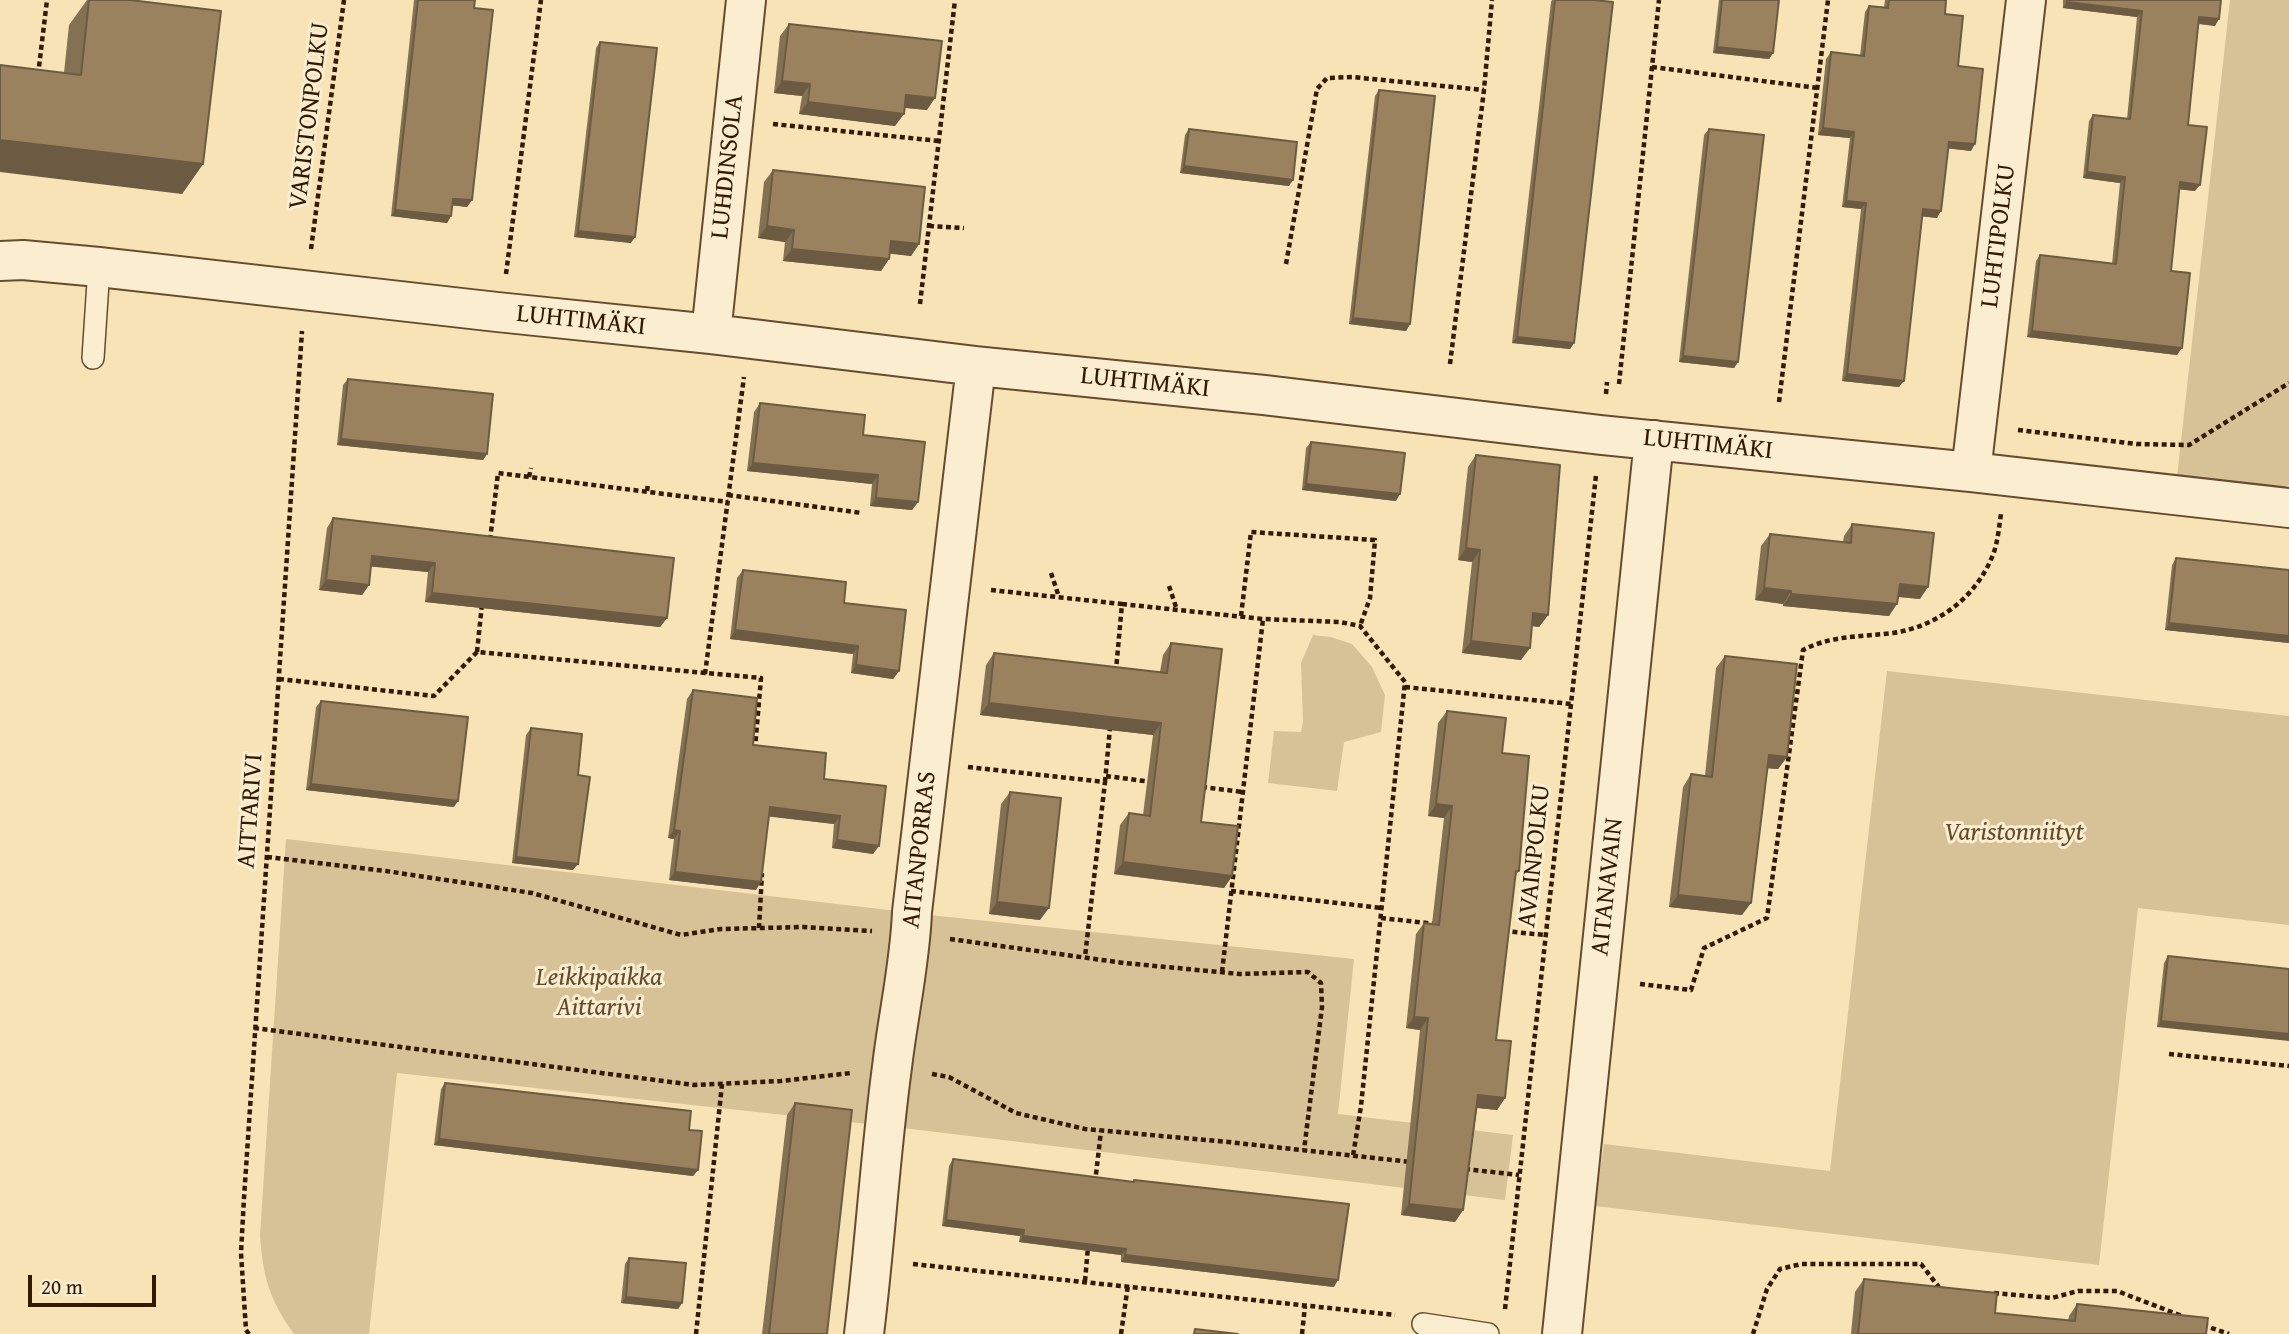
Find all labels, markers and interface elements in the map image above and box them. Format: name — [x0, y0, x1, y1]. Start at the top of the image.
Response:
street label: VARISTONPOLKU — [283, 21, 337, 211]
street label: LUHDINSOLA — [705, 93, 751, 241]
street label: LUHTIPOLKU — [1975, 162, 2023, 310]
street label: LUHTIMÄKI — [515, 299, 647, 343]
street label: LUHTIMÄKI — [1079, 361, 1211, 405]
street label: LUHTIMÄKI — [1642, 423, 1774, 467]
street label: AITTARIVI — [231, 752, 271, 870]
street label: AITANPORRAS — [896, 770, 944, 930]
street label: AVAINPOLKU — [1512, 783, 1558, 929]
street label: AITANAVAIN — [1585, 816, 1631, 958]
park label: Varistonniityt — [1944, 817, 2084, 849]
park label: Leikkipaikka Aittarivi — [536, 962, 662, 1024]
scale bar — [32, 1260, 159, 1304]
text: 20 m — [41, 1271, 83, 1302]

